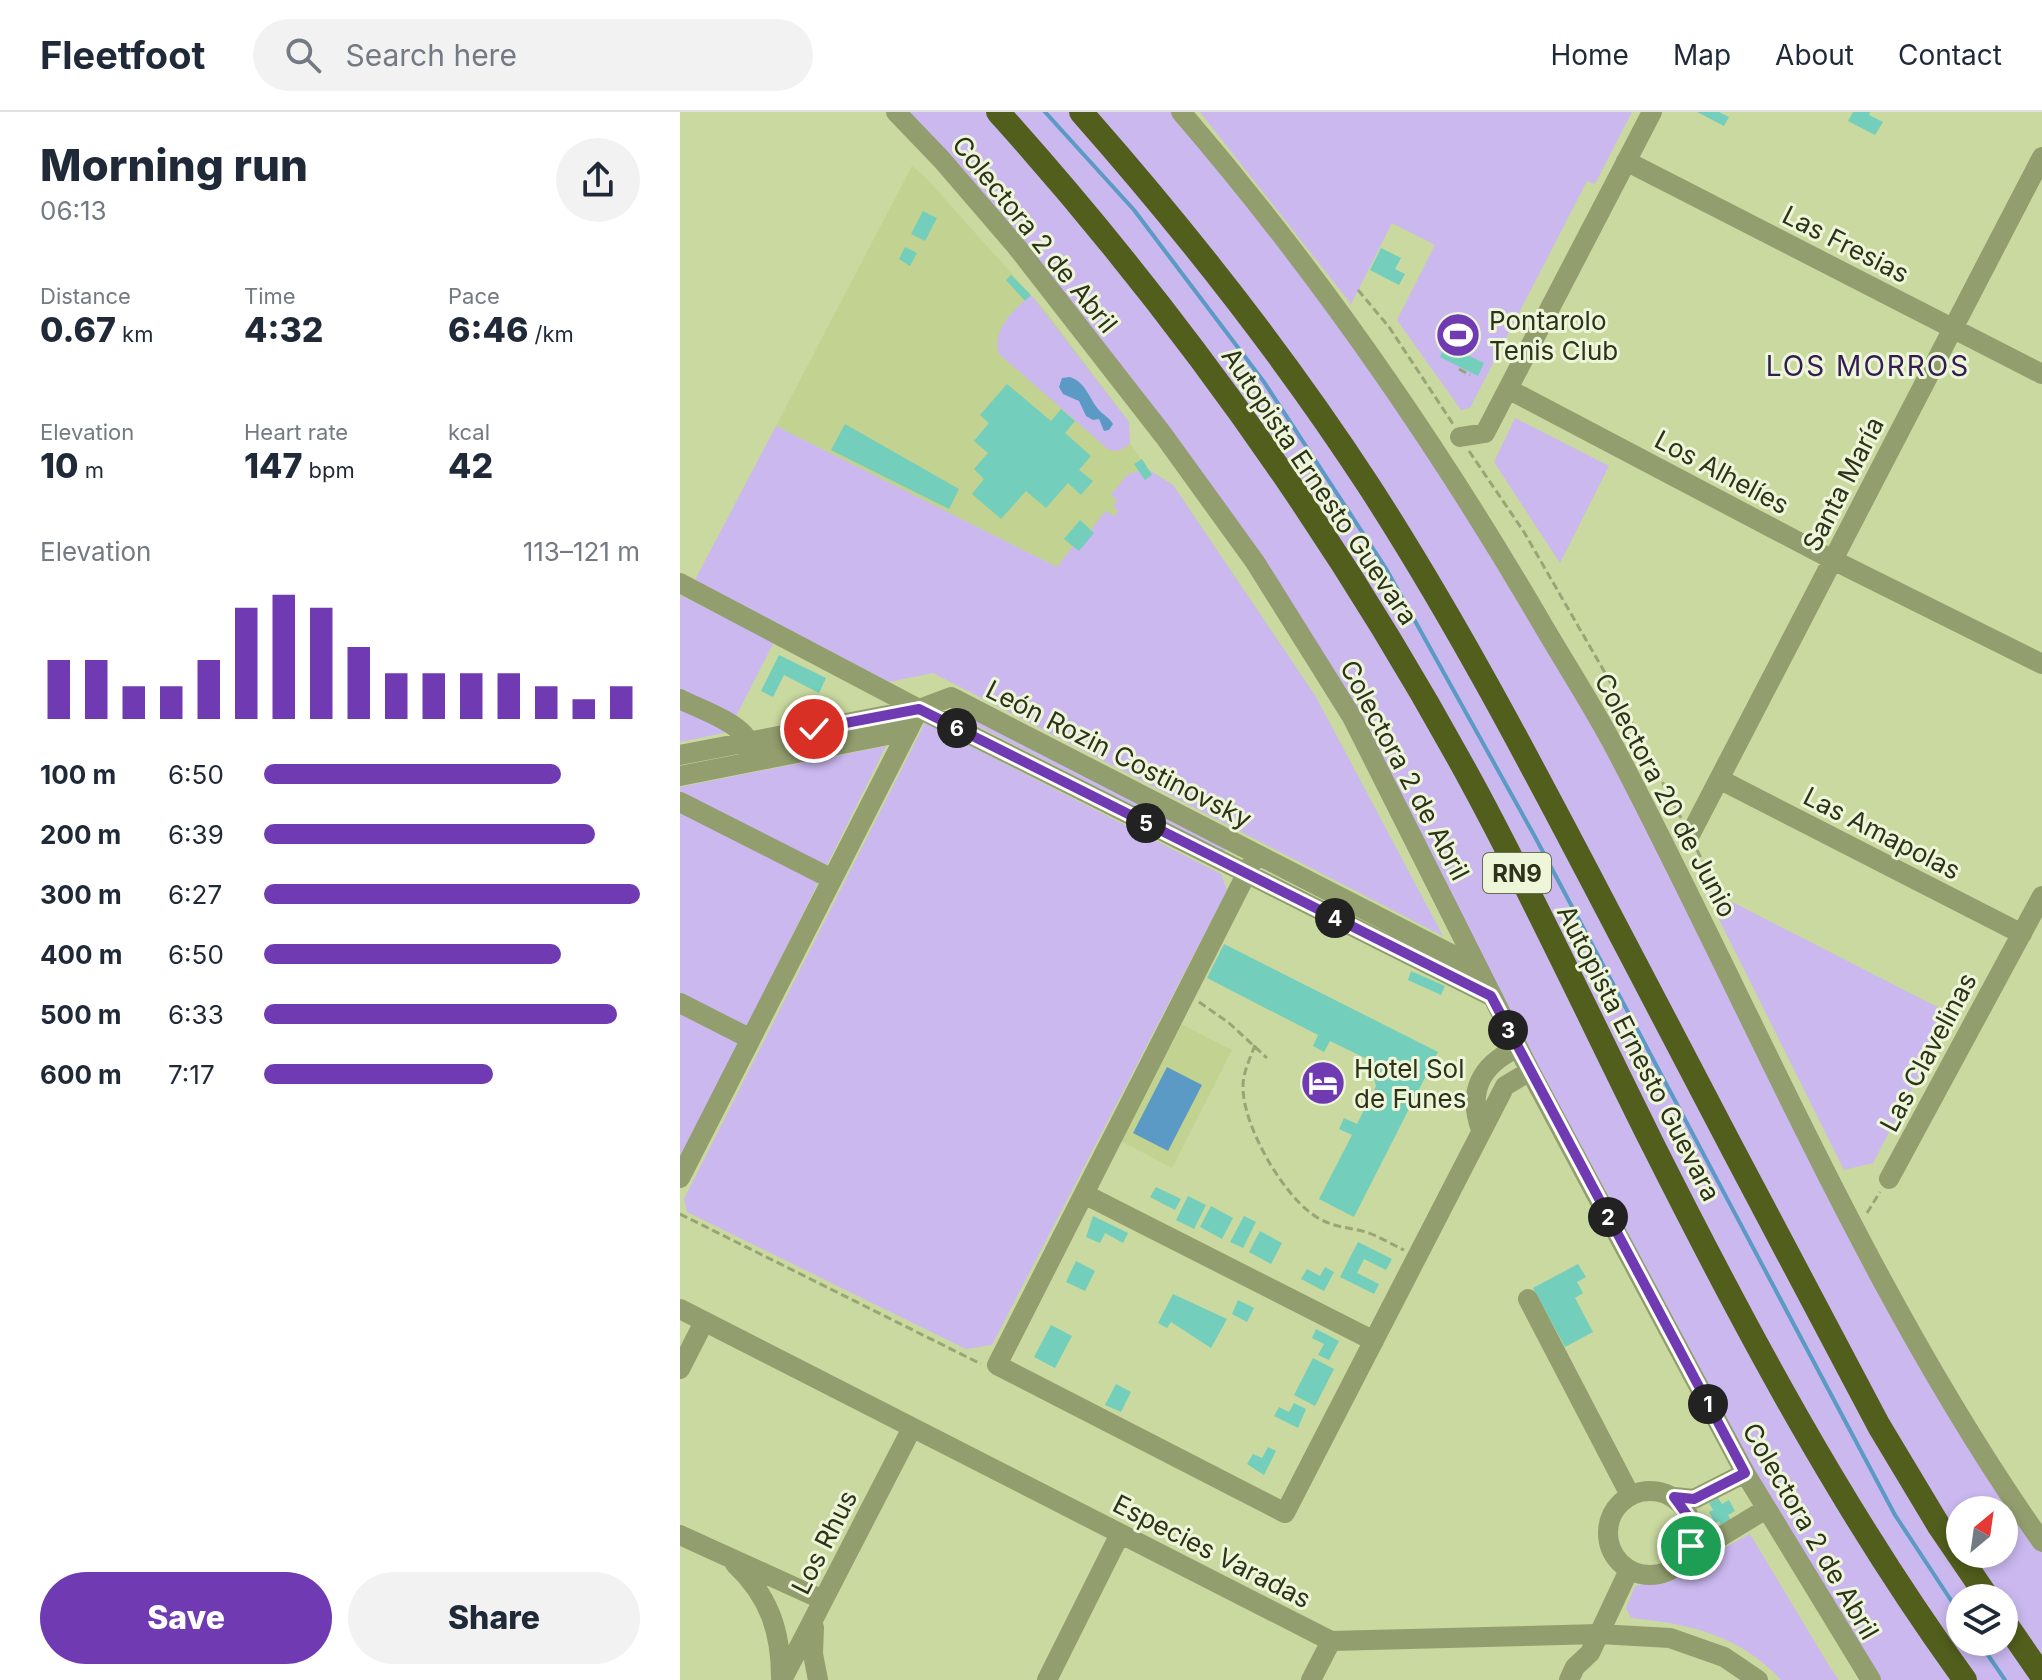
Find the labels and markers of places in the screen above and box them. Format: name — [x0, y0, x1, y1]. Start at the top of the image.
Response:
place label: Pontarolo Tenis Club — [1489, 305, 1618, 366]
sports icon: Pontarolo Tenis Club — [1434, 311, 1482, 359]
pin — [780, 695, 848, 763]
pin: 6 — [937, 708, 977, 748]
pin: 5 — [1126, 803, 1166, 843]
pin: 4 — [1315, 898, 1355, 938]
pin: 3 — [1488, 1010, 1528, 1050]
place label: Hotel Sol de Funes — [1354, 1053, 1466, 1114]
hotel icon: Hotel Sol de Funes — [1299, 1059, 1347, 1107]
pin: 2 — [1588, 1197, 1628, 1237]
pin: 1 — [1688, 1384, 1728, 1424]
pin — [1657, 1512, 1725, 1580]

